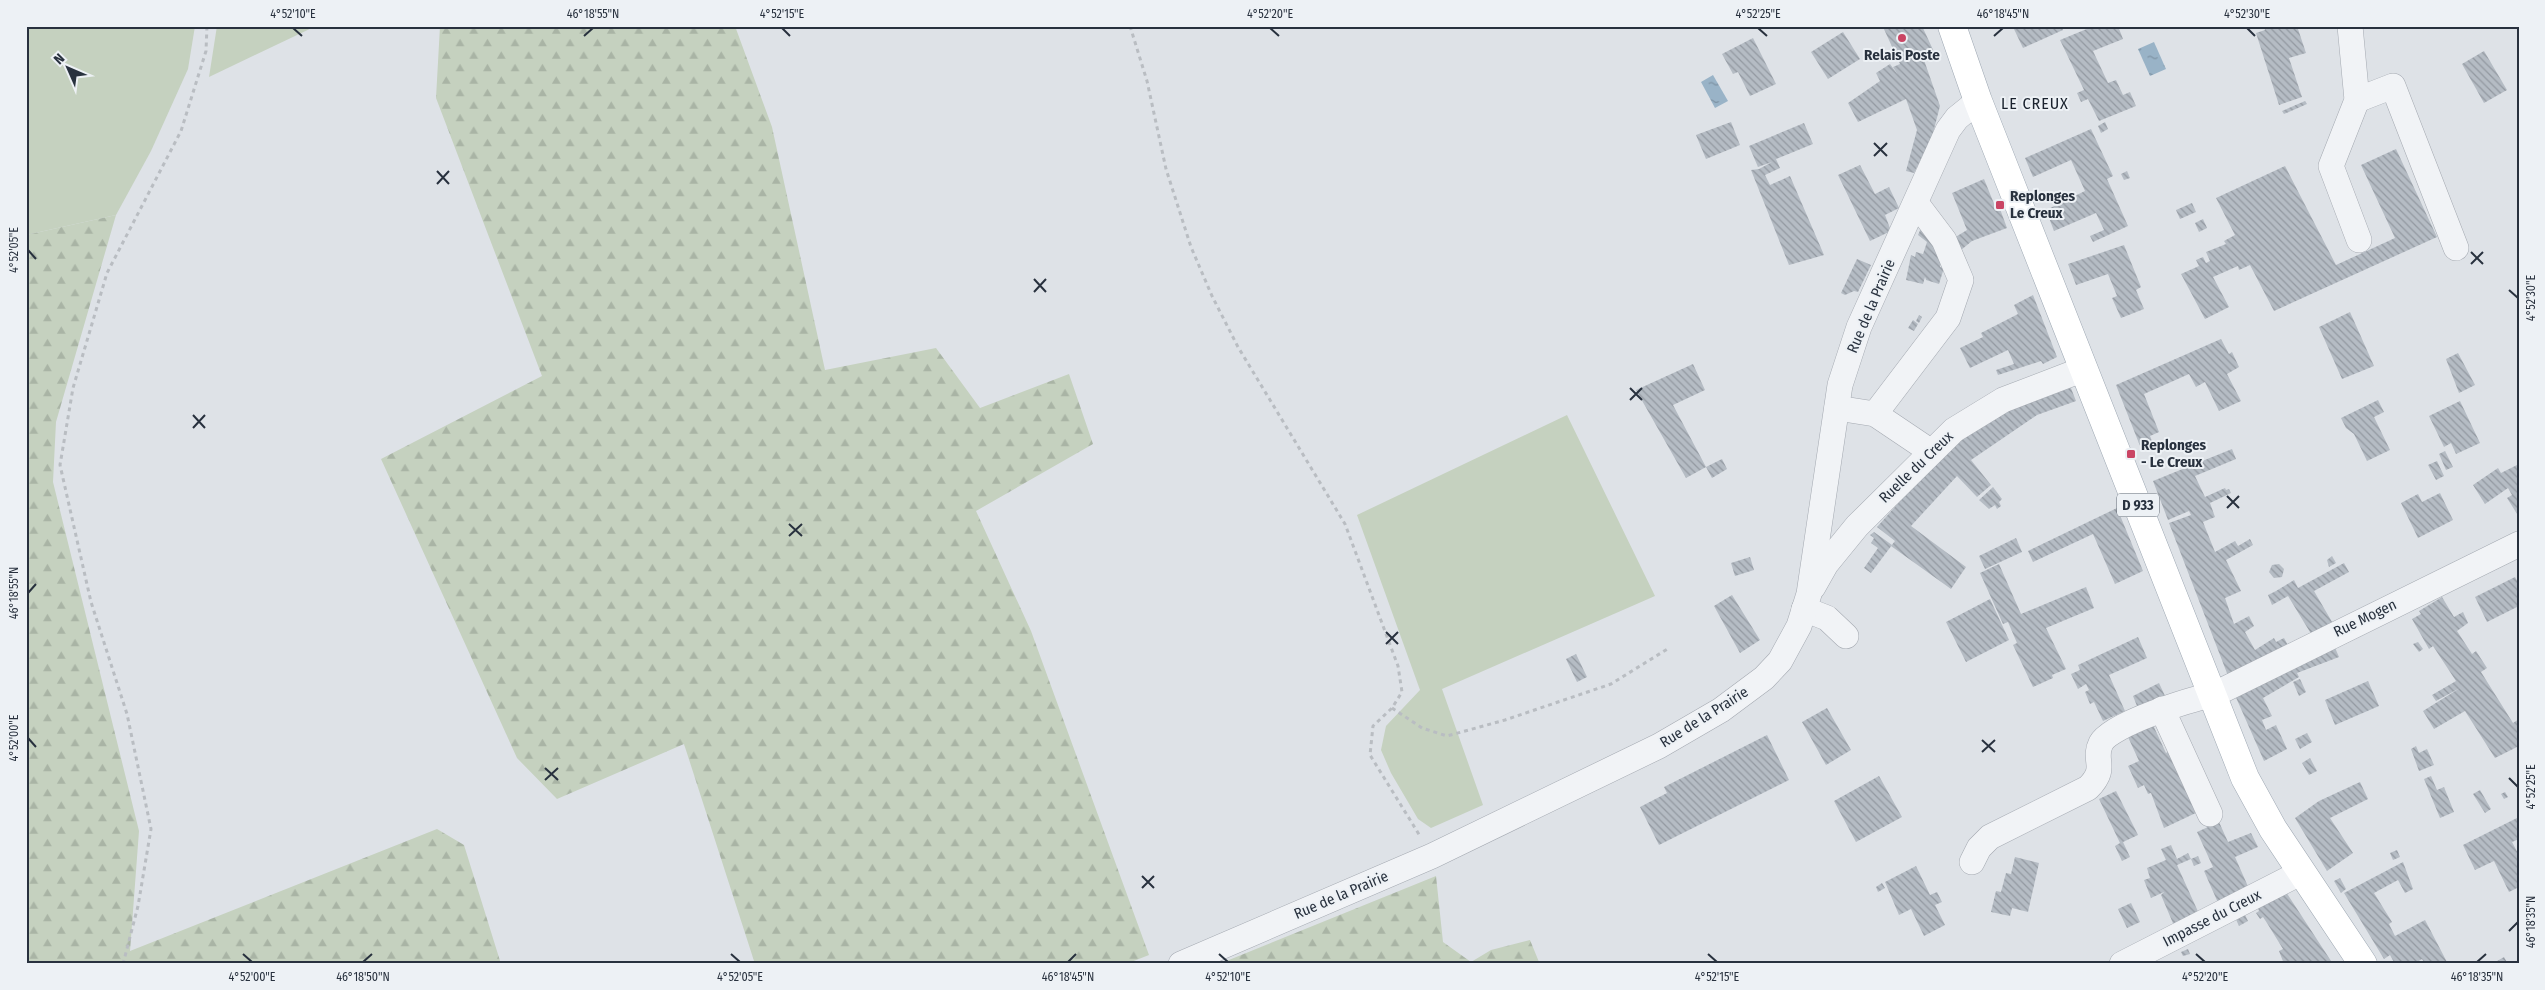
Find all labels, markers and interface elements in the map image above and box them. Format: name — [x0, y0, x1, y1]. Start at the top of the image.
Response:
text: 4°52'10"E — [270, 7, 316, 21]
text: 46°18'55"N — [567, 7, 619, 21]
text: 4°52'15"E — [760, 7, 805, 21]
text: 4°52'20"E — [1247, 7, 1293, 21]
text: 4°52'25"E — [1735, 7, 1781, 21]
text: 46°18'45"N — [1977, 7, 2029, 21]
text: 4°52'30"E — [2224, 7, 2270, 21]
marker: Relais Poste — [1896, 32, 1908, 44]
north arrow — [42, 42, 92, 92]
place label: Relais Poste — [1864, 46, 1940, 64]
text: N — [50, 50, 68, 68]
district label: LE CREUX — [2001, 94, 2069, 113]
place label: Replonges Le Creux — [2010, 187, 2076, 222]
marker: Replonges Le Creux — [1994, 199, 2006, 211]
text: 4°52'05"E — [7, 227, 21, 273]
street label: Rue de la Prairie — [1843, 256, 1899, 356]
text: 4°52'30"E — [2524, 275, 2538, 321]
street label: Ruelle du Creux — [1875, 427, 1957, 507]
place label: Replonges - Le Creux — [2141, 436, 2207, 471]
marker: Replonges - Le Creux — [2125, 448, 2137, 460]
road number: D 933 — [2117, 494, 2159, 516]
text: 46°18'55"N — [7, 567, 21, 619]
street label: Rue Mogen — [2331, 595, 2399, 641]
street label: Rue de la Prairie — [1657, 683, 1751, 751]
text: 4°52'00"E — [7, 714, 21, 761]
text: 4°52'25"E — [2524, 764, 2538, 810]
street label: Rue de la Prairie — [1291, 867, 1391, 923]
street label: Impasse du Creux — [2160, 885, 2264, 950]
text: 46°18'35"N — [2524, 896, 2538, 948]
text: 4°52'00"E — [229, 970, 276, 984]
text: 46°18'50"N — [336, 970, 390, 984]
text: 4°52'05"E — [717, 970, 763, 984]
text: 46°18'45"N — [1042, 970, 1094, 984]
text: 4°52'10"E — [1205, 970, 1251, 984]
text: 4°52'15"E — [1695, 970, 1740, 984]
text: 4°52'20"E — [2182, 970, 2228, 984]
text: 46°18'35"N — [2451, 970, 2503, 984]

